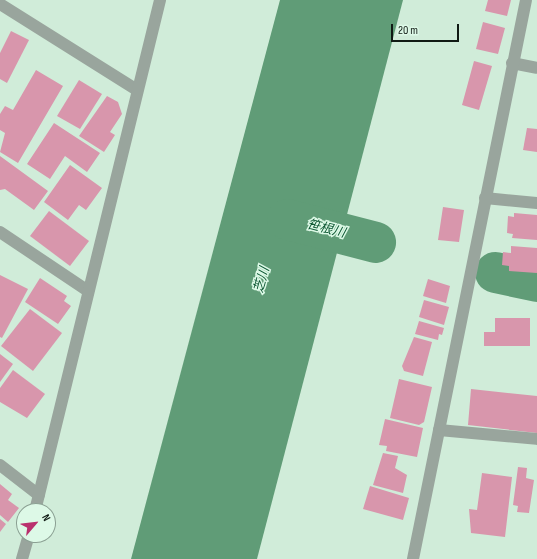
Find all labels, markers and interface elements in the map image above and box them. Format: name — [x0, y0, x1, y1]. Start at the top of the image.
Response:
scale bar — [393, 16, 461, 42]
text: 20 m — [398, 23, 418, 38]
water label: 笹根川 — [305, 217, 347, 241]
water label: 芝川 — [251, 265, 273, 295]
north arrow — [16, 503, 56, 543]
text: N — [39, 512, 53, 523]

